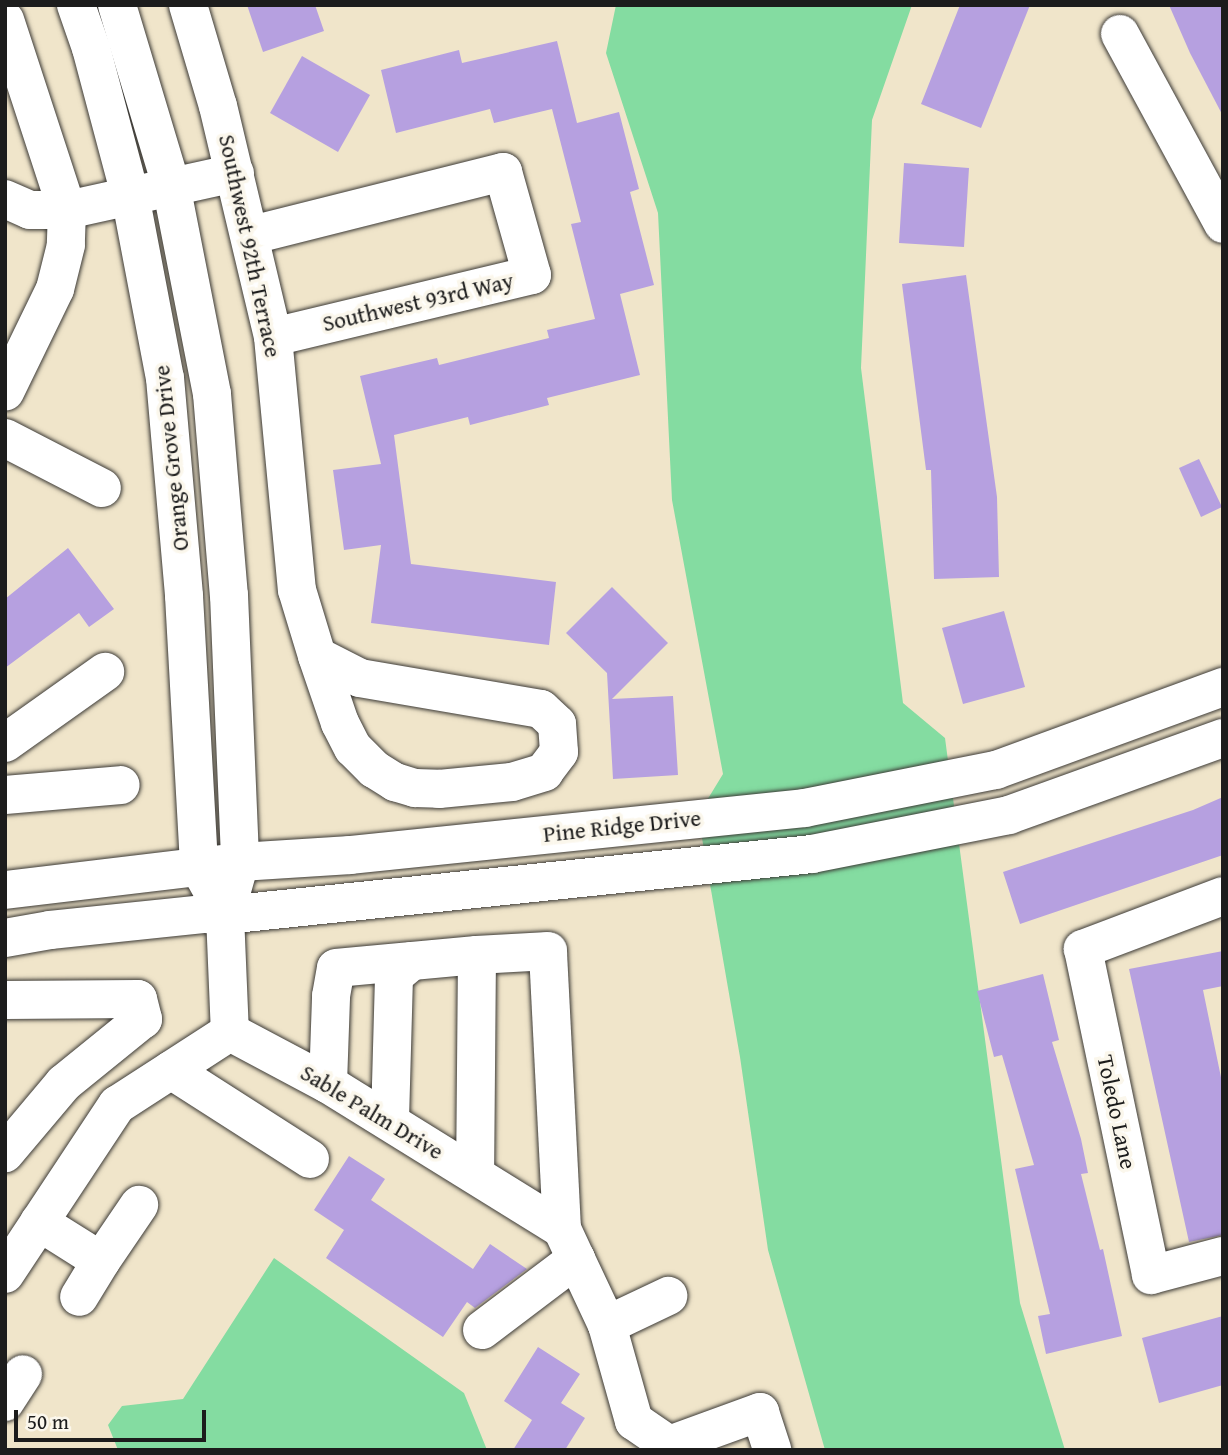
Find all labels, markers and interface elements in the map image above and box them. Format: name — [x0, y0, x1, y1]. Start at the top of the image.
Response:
street label: Southwest 92th Terrace — [213, 132, 287, 360]
street label: Southwest 93rd Way — [320, 267, 516, 337]
street label: Orange Grove Drive — [148, 364, 194, 552]
street label: Pine Ridge Drive — [542, 804, 702, 848]
street label: Toledo Lane — [1091, 1052, 1143, 1172]
street label: Sable Palm Drive — [296, 1059, 448, 1165]
scale bar — [18, 1396, 210, 1440]
text: 50 m — [27, 1406, 69, 1437]

